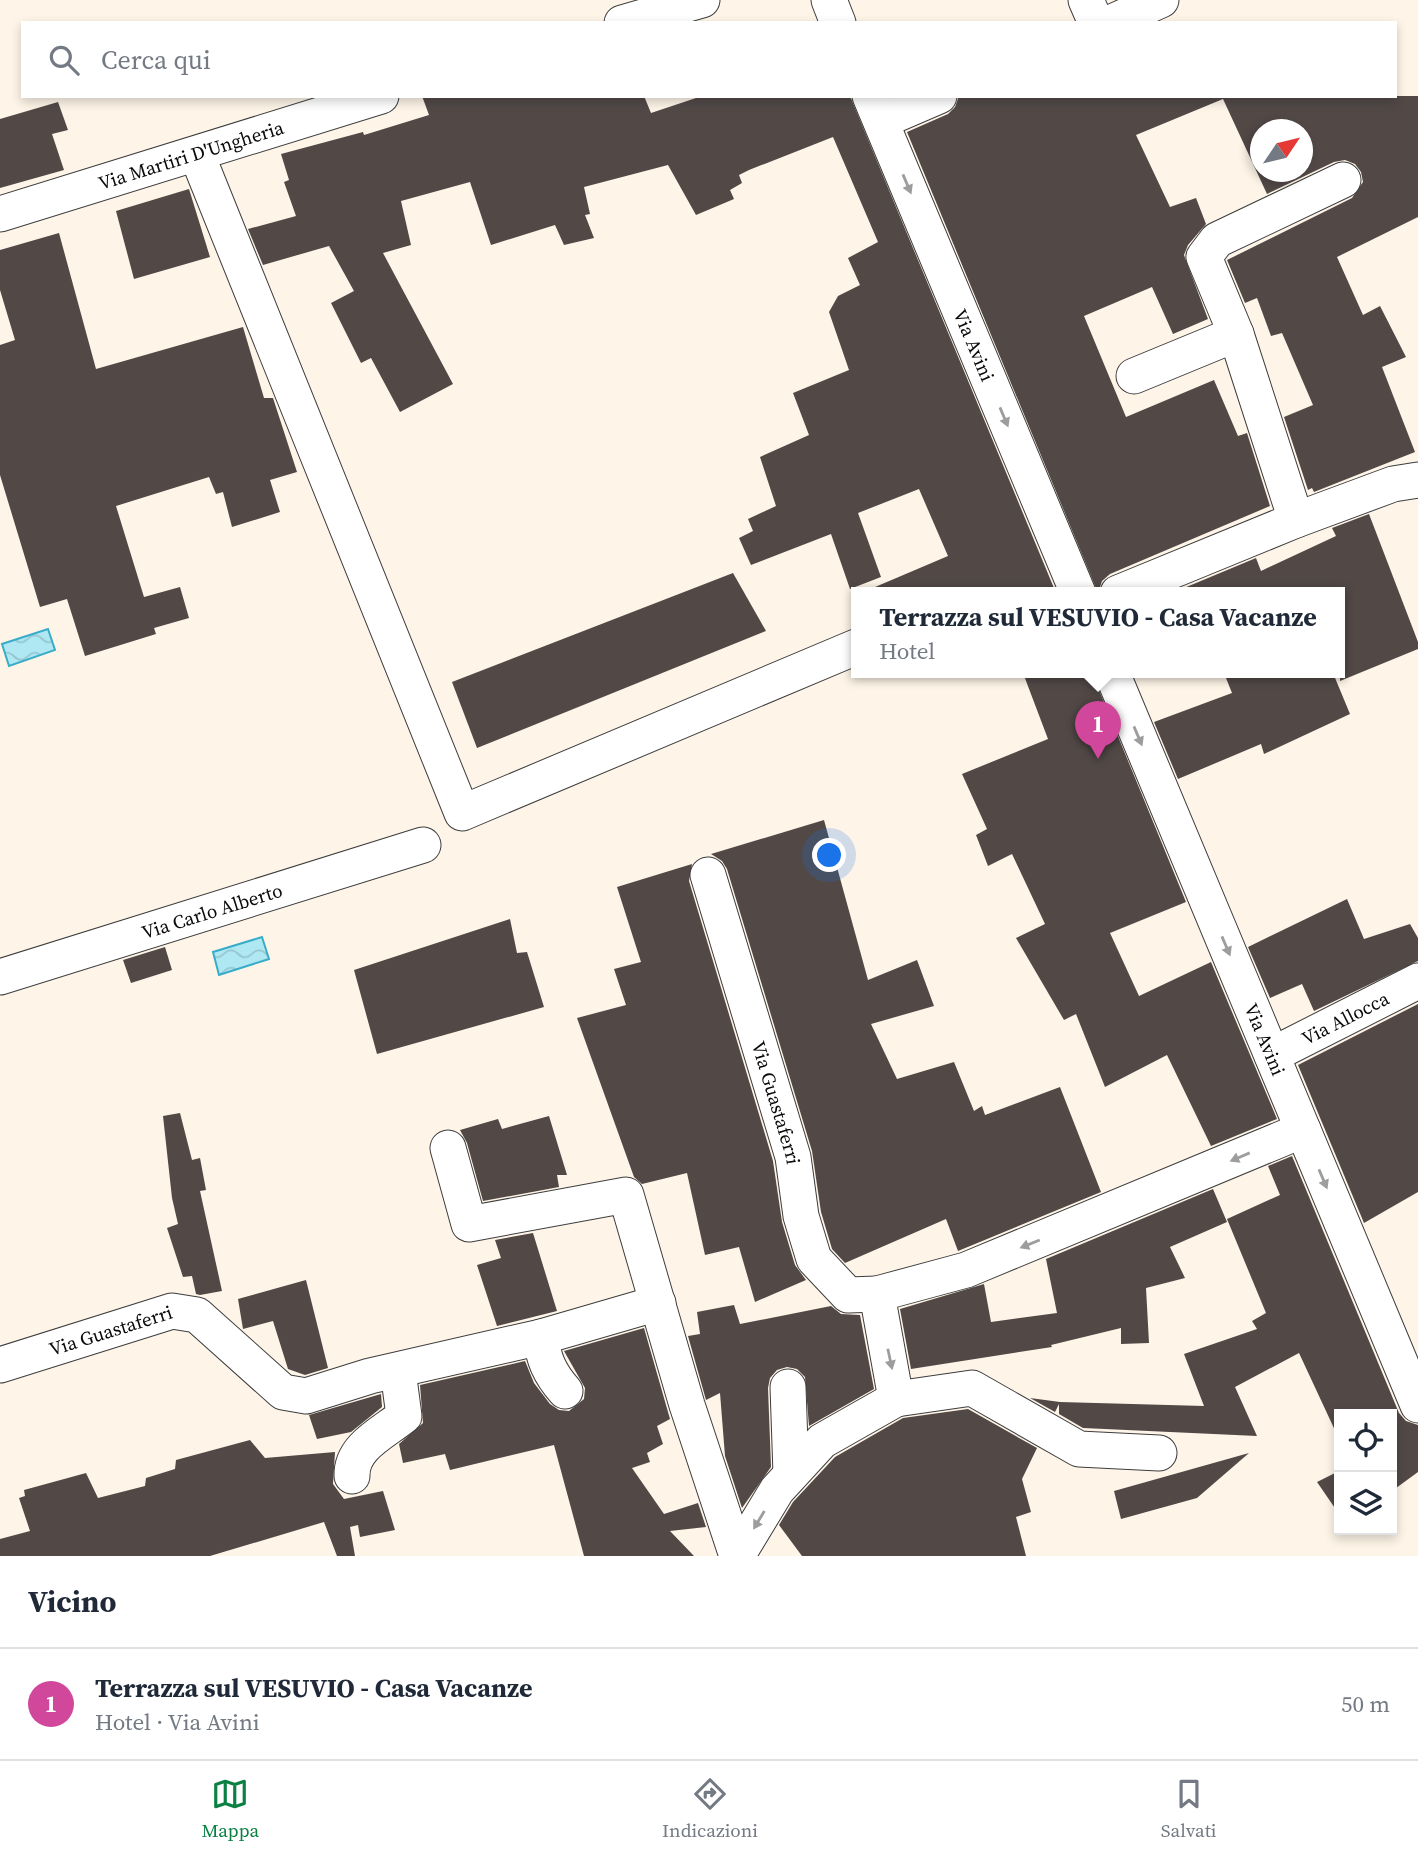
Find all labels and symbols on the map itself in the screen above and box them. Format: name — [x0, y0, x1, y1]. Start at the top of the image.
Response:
street label: Via Martiri D'Ungheria — [95, 114, 287, 196]
north arrow — [1250, 119, 1313, 182]
one-way arrow — [902, 174, 913, 195]
street label: Via Avini — [948, 305, 1001, 385]
one-way arrow — [999, 406, 1010, 427]
pin: 1 — [1075, 701, 1121, 759]
one-way arrow — [1133, 726, 1144, 747]
your location — [812, 838, 846, 872]
street label: Via Carlo Alberto — [138, 877, 285, 945]
one-way arrow — [1221, 936, 1232, 957]
street label: Via Allocca — [1297, 985, 1394, 1051]
street label: Via Avini — [1238, 999, 1292, 1080]
street label: Via Guastaferri — [746, 1038, 807, 1166]
one-way arrow — [1229, 1151, 1250, 1162]
one-way arrow — [1318, 1168, 1329, 1189]
one-way arrow — [1020, 1238, 1040, 1250]
street label: Via Guastaferri — [46, 1299, 176, 1362]
one-way arrow — [885, 1348, 896, 1370]
one-way arrow — [752, 1511, 765, 1530]

